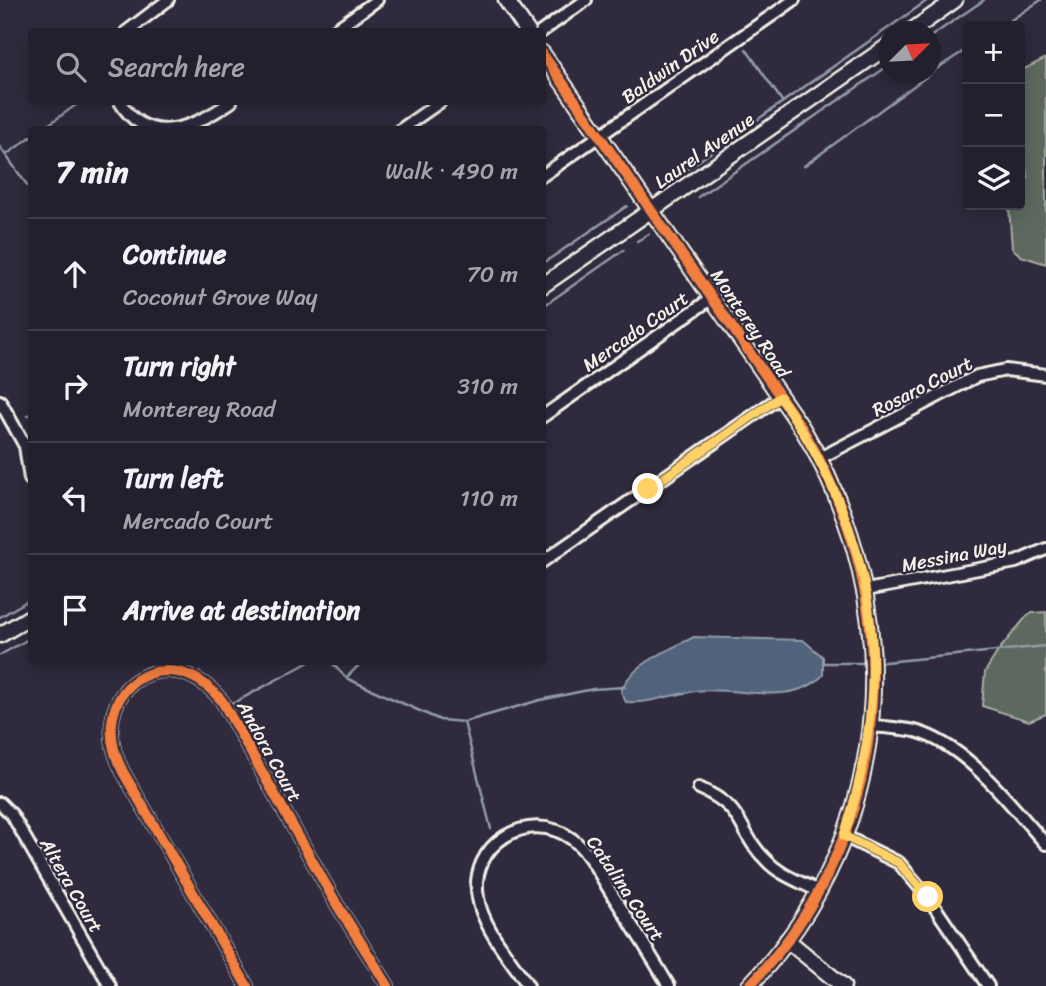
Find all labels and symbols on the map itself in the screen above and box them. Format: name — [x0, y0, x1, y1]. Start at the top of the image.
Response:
street label: Baldwin Drive — [614, 20, 726, 112]
north arrow — [878, 21, 941, 84]
street label: Laurel Avenue — [647, 103, 761, 197]
street label: Monterey Road — [702, 262, 800, 386]
street label: Mercado Court — [575, 282, 696, 381]
street label: Rosaro Court — [866, 347, 978, 426]
route end — [632, 473, 663, 504]
street label: Messina Way — [899, 529, 1010, 582]
street label: Andora Court — [227, 693, 311, 808]
street label: Catalina Court — [578, 828, 674, 948]
street label: Altera Court — [30, 830, 112, 939]
route start — [912, 881, 943, 912]

